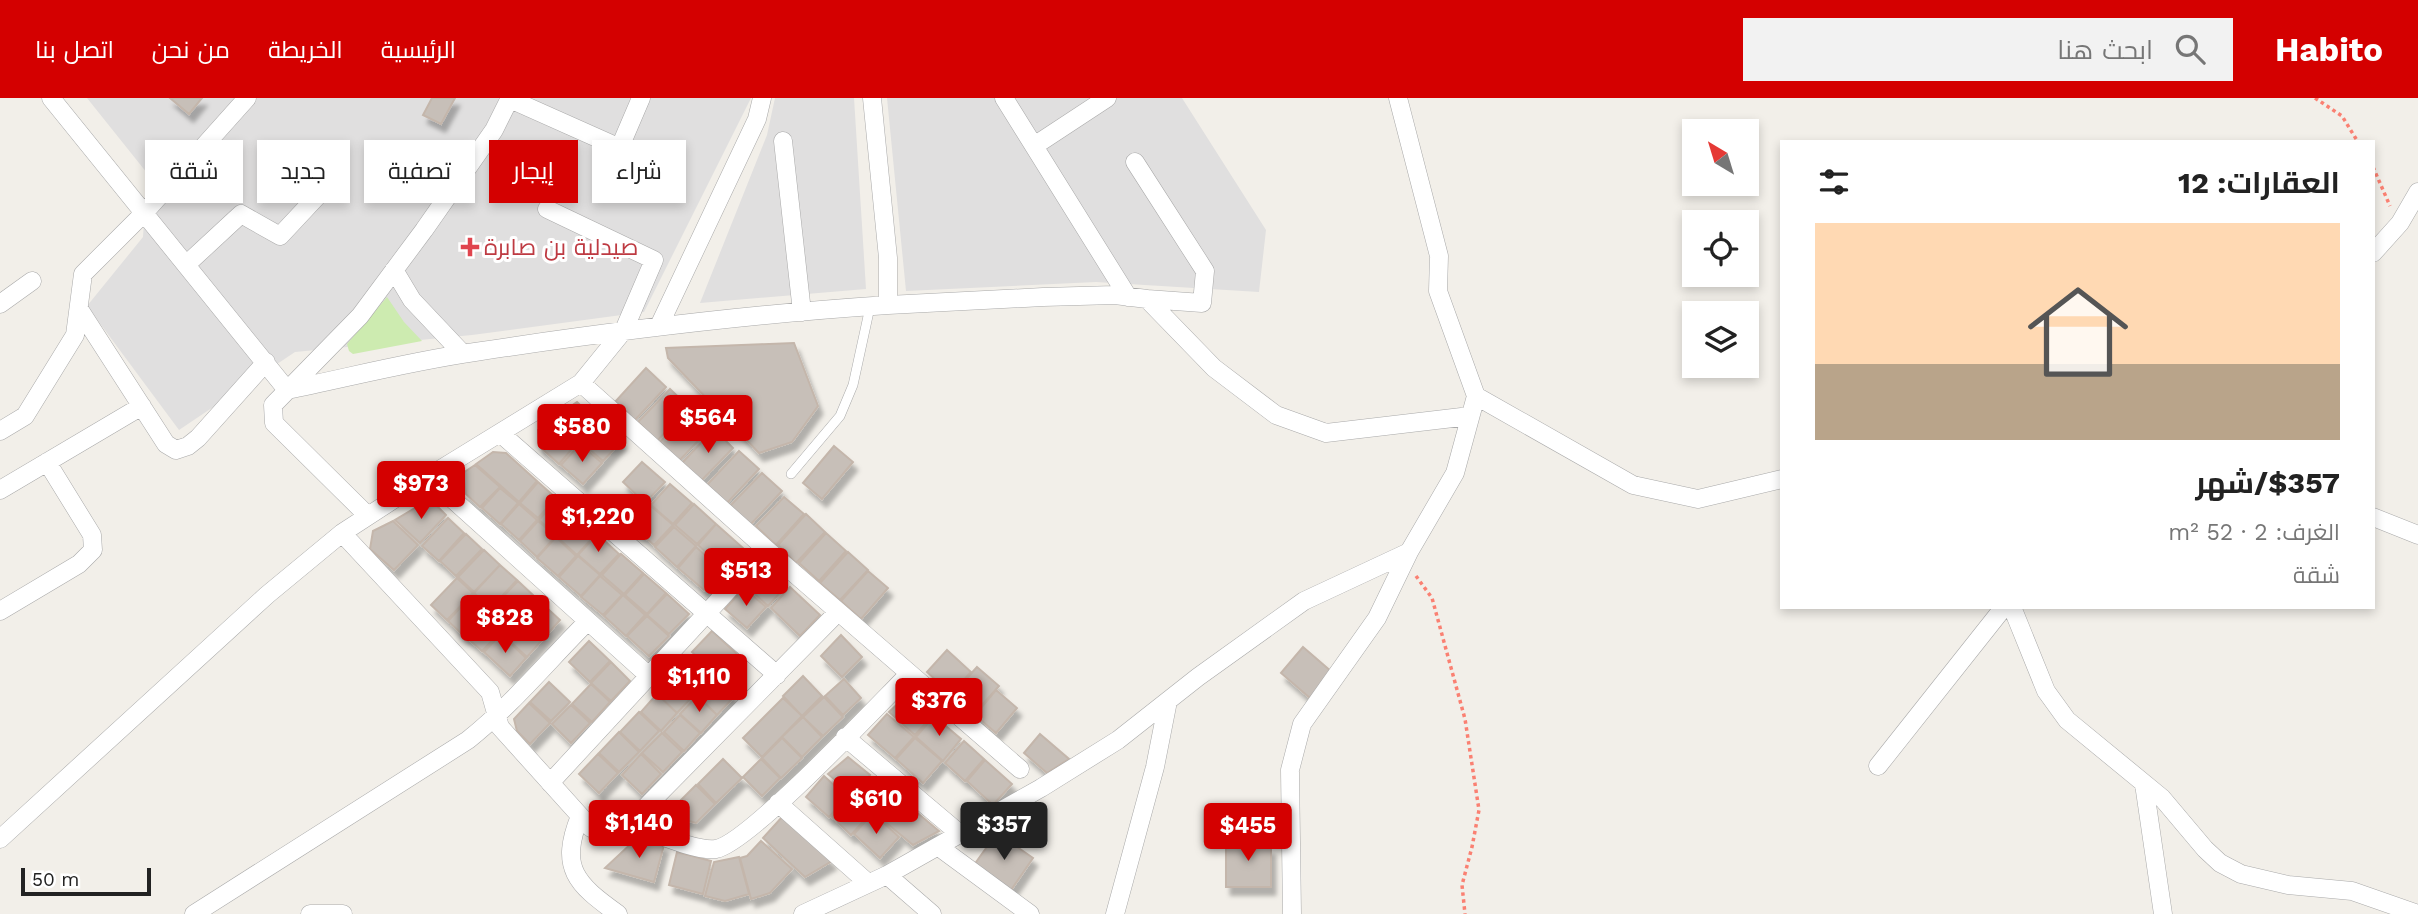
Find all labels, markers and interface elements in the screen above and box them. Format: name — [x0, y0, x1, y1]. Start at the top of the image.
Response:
search box — [1743, 18, 2233, 81]
icon: search — [2171, 30, 2209, 68]
text: Habito — [2275, 30, 2383, 69]
text: ابحث هنا — [2057, 35, 2153, 65]
text: اتصل بنا — [35, 36, 114, 64]
text: من نحن — [152, 36, 230, 64]
text: الخريطة — [268, 36, 343, 64]
text: الرئيسية — [381, 36, 456, 64]
north arrow — [1682, 119, 1759, 196]
map controls — [1682, 119, 1759, 378]
chip: شقة — [145, 140, 243, 203]
chip: جديد — [257, 140, 350, 203]
chip: تصفية — [364, 140, 475, 203]
chip: إيجار — [489, 140, 578, 203]
chip: شراء — [592, 140, 686, 203]
icon: filters — [1815, 163, 1853, 201]
text: العقارات: 12 — [2178, 165, 2340, 200]
button: locate — [1682, 210, 1759, 287]
place label: صيدلية بن صابرة — [484, 234, 638, 261]
marker: صيدلية بن صابرة — [462, 239, 478, 255]
icon: home — [2015, 269, 2141, 395]
button: layers — [1682, 301, 1759, 378]
pin: $564 — [667, 396, 749, 455]
pin: $580 — [541, 404, 623, 464]
text: $564 — [679, 404, 737, 431]
text: $580 — [553, 413, 611, 440]
pin: $973 — [380, 462, 462, 521]
text: $357/شهر — [2195, 465, 2340, 500]
text: $973 — [393, 470, 449, 497]
pin: $1,220 — [541, 494, 655, 554]
text: $1,220 — [561, 503, 635, 530]
text: الغرف: 2 · 52 m² — [2168, 519, 2340, 546]
pin: $513 — [705, 548, 787, 608]
text: $513 — [720, 557, 772, 584]
text: شقة — [2293, 562, 2340, 589]
pin: $828 — [464, 596, 546, 655]
text: $828 — [476, 604, 534, 631]
pin: $1,110 — [642, 654, 756, 714]
text: $1,110 — [667, 663, 731, 690]
pin: $376 — [898, 678, 980, 738]
text: $376 — [911, 687, 967, 714]
pin: $610 — [835, 776, 917, 836]
text: $610 — [849, 785, 903, 812]
pin: $1,140 — [582, 800, 696, 860]
pin: $357 — [963, 802, 1045, 862]
pin: $455 — [1207, 804, 1289, 863]
text: $1,140 — [605, 809, 673, 836]
text: $357 — [976, 811, 1032, 838]
text: $455 — [1220, 812, 1276, 839]
scale bar — [21, 865, 150, 897]
text: 50 m — [32, 868, 79, 891]

